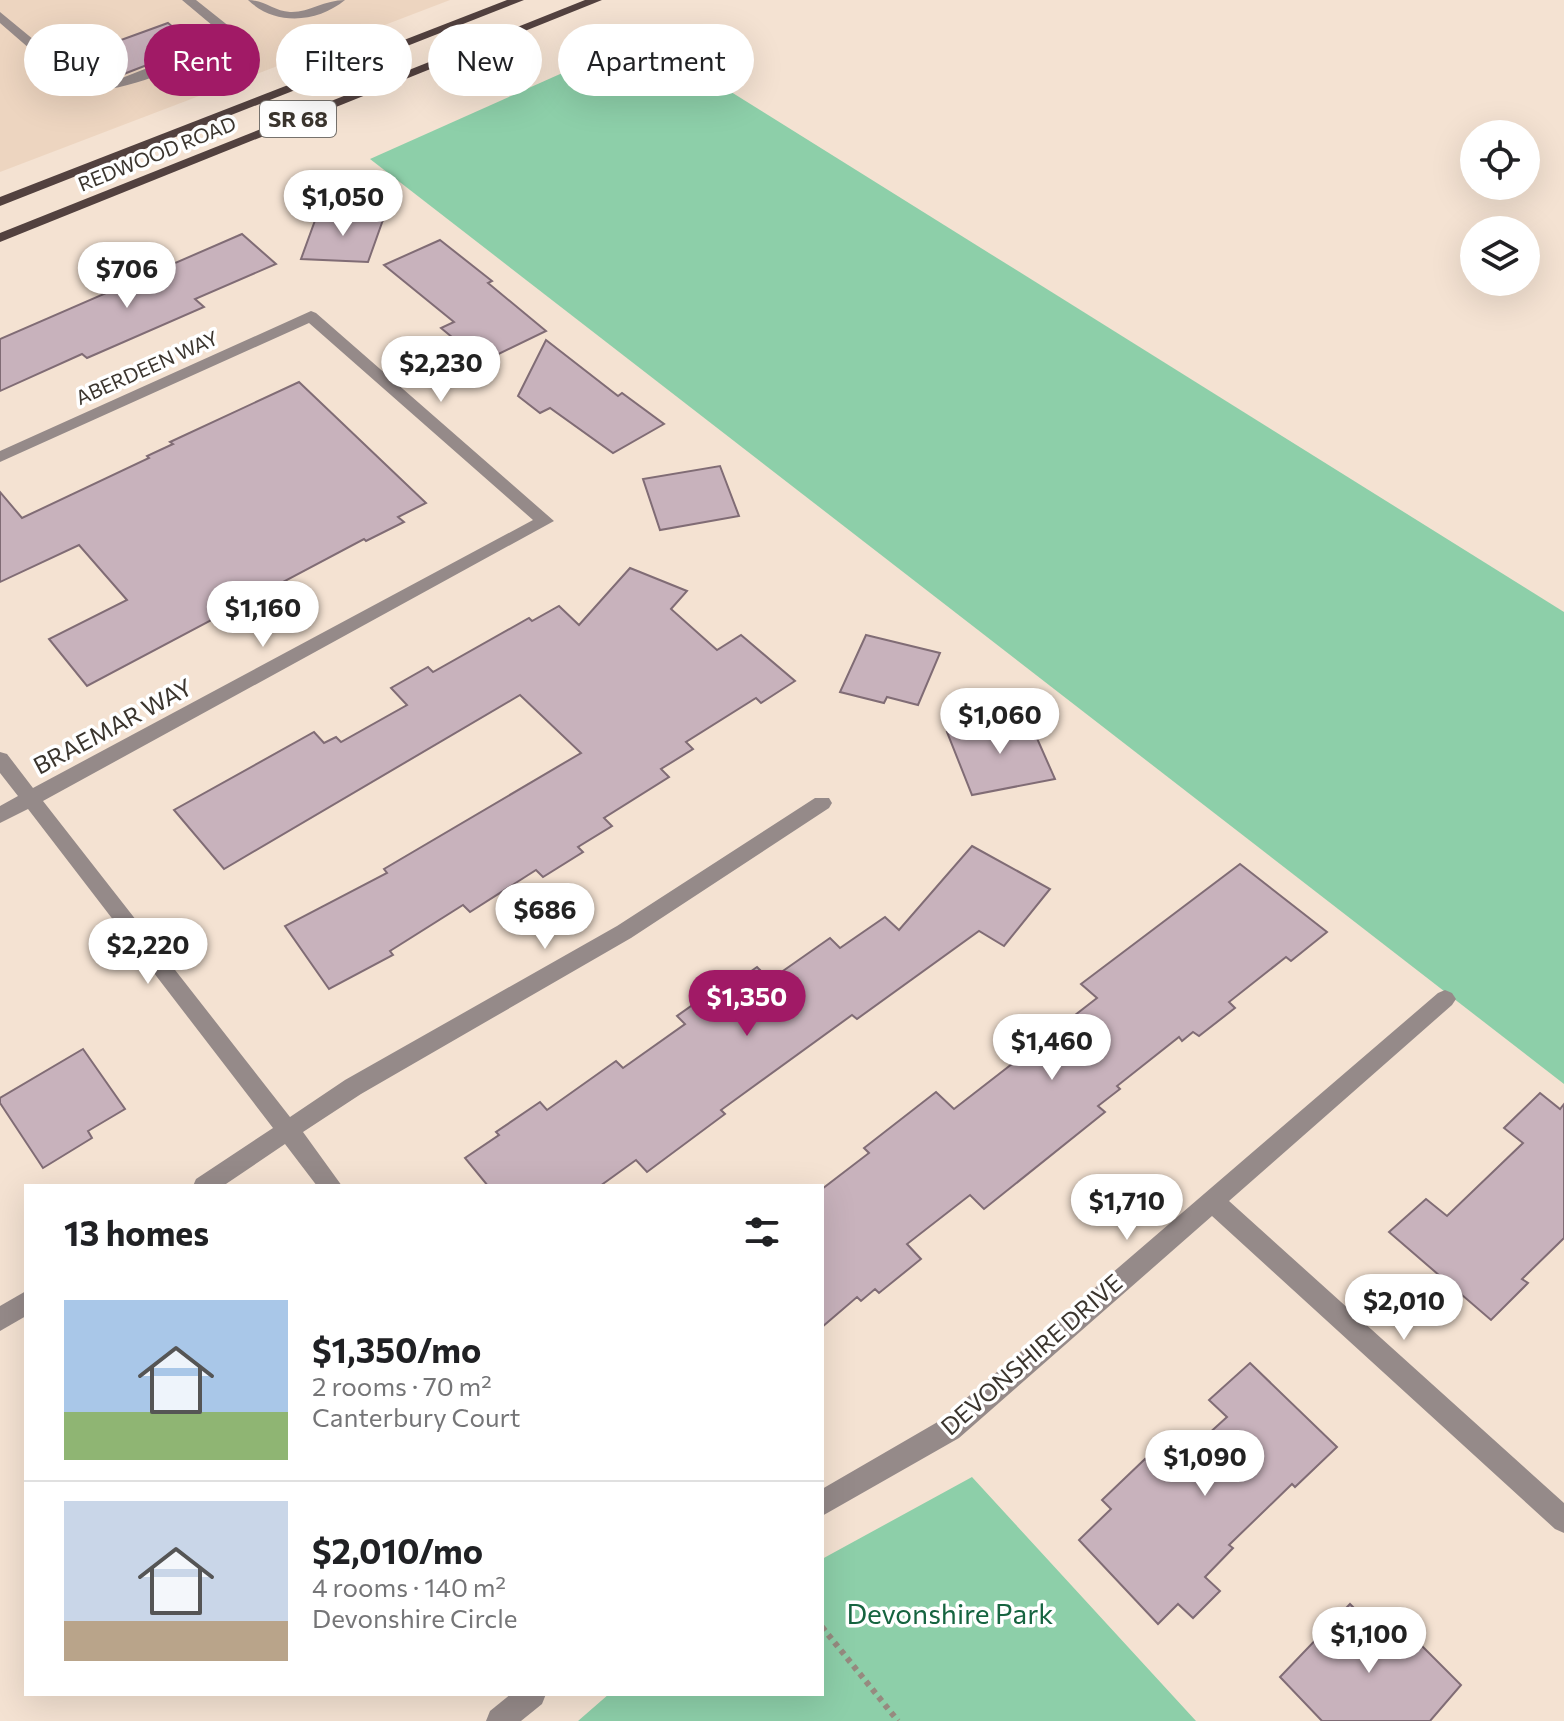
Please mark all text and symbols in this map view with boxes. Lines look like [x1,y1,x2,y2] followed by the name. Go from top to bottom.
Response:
[24,24,128,96] chip: Buy
[144,24,260,96] chip: Rent
[276,24,412,96] chip: Filters
[428,24,542,96] chip: New
[558,24,754,96] chip: Apartment
[260,101,336,137] road number: SR 68
[74,110,239,196] street label: REDWOOD ROAD
[1460,120,1540,296] map controls
[1460,120,1540,200] button: locate
[278,170,408,238] pin: $1,050
[302,180,384,211] text: $1,050
[1460,216,1540,296] button: layers
[80,242,174,310] pin: $706
[96,252,158,283] text: $706
[72,325,222,409] street label: ABERDEEN WAY
[376,336,506,404] pin: $2,230
[399,346,483,377] text: $2,230
[198,581,328,649] pin: $1,160
[225,591,301,622] text: $1,160
[28,672,197,780] street label: BRAEMAR WAY
[935,688,1065,756] pin: $1,060
[958,698,1042,729] text: $1,060
[498,883,592,951] pin: $686
[513,893,577,924] text: $686
[83,918,213,986] pin: $2,220
[107,928,189,959] text: $2,220
[682,970,812,1038] pin: $1,350
[707,980,787,1011] text: $1,350
[987,1014,1117,1082] pin: $1,460
[1011,1024,1093,1055] text: $1,460
[1062,1174,1192,1242] pin: $1,710
[1089,1184,1165,1215] text: $1,710
[740,1210,784,1254] icon: filters
[64,1211,209,1253] text: 13 homes
[935,1267,1127,1440] street label: DEVONSHIRE DRIVE
[1339,1274,1469,1342] pin: $2,010
[1363,1284,1445,1315] text: $2,010
[312,1328,481,1370] text: $1,350/mo
[128,1332,224,1428] icon: home
[312,1370,492,1401] text: 2 rooms · 70 m²
[312,1401,521,1432] text: Canterbury Court
[1140,1430,1270,1498] pin: $1,090
[1163,1440,1247,1471] text: $1,090
[312,1529,483,1571] text: $2,010/mo
[128,1533,224,1629] icon: home
[312,1571,506,1602] text: 4 rooms · 140 m²
[846,1596,1054,1630] park label: Devonshire Park
[312,1602,518,1633] text: Devonshire Circle
[1304,1607,1434,1675] pin: $1,100
[1330,1617,1408,1648] text: $1,100

